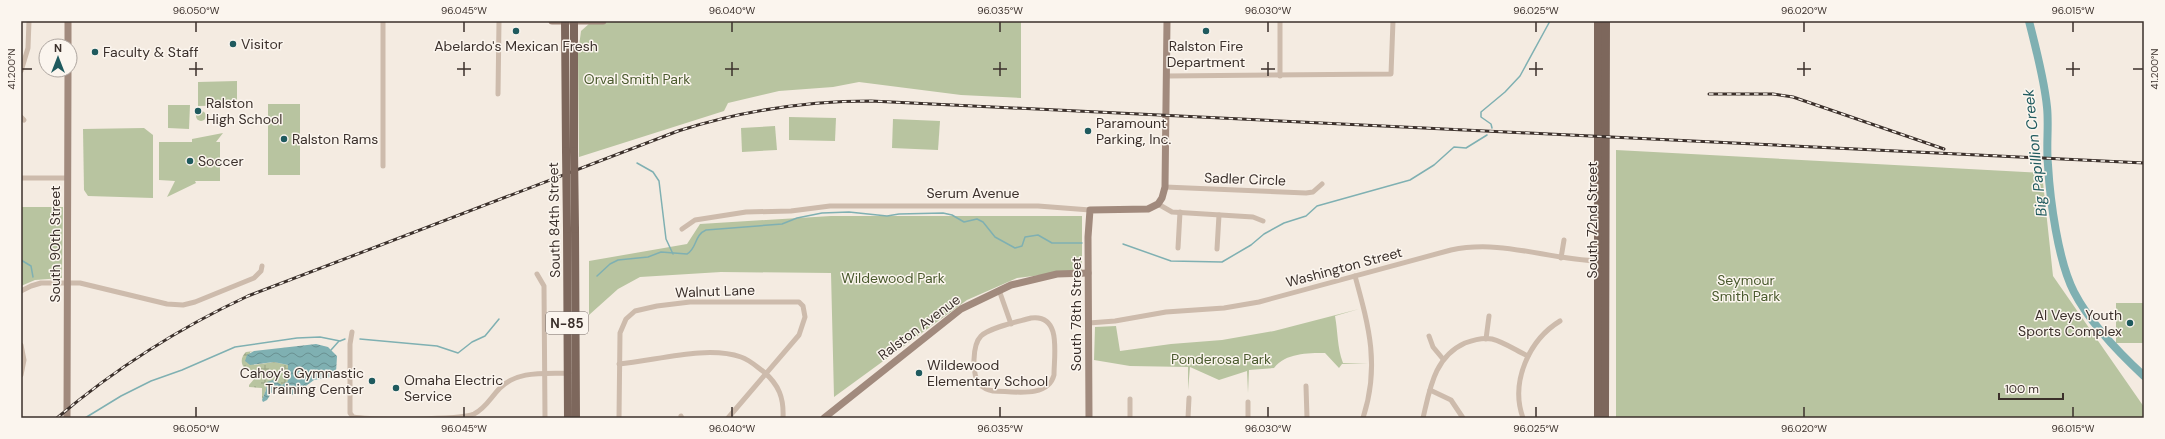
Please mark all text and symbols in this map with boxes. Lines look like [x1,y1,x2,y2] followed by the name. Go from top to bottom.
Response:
[173,4,220,17] text: 96.050°W
[441,4,487,17] text: 96.045°W
[709,4,756,17] text: 96.040°W
[977,4,1023,17] text: 96.035°W
[1245,4,1292,17] text: 96.030°W
[1513,4,1559,17] text: 96.025°W
[1781,4,1827,17] text: 96.020°W
[2052,4,2095,17] text: 96.015°W
[511,26,521,36] marker: Abelardo's Mexican Fresh
[1201,26,1211,36] marker: Ralston Fire Department
[241,35,283,53] place label: Visitor
[434,37,598,55] place label: Abelardo's Mexican Fresh
[1167,37,1245,71] place label: Ralston Fire Department
[38,38,78,78] north arrow
[228,39,238,49] marker: Visitor
[54,41,62,55] text: N
[103,43,199,61] place label: Faculty & Staff
[90,47,100,57] marker: Faculty & Staff
[5,48,18,89] text: 41.200°N
[2148,48,2161,89] text: 41.200°N
[584,70,690,88] park label: Orval Smith Park
[2018,88,2052,218] water label: Big Papillion Creek
[206,94,282,128] place label: Ralston High School
[193,106,203,116] marker: Ralston High School
[1096,114,1171,148] place label: Paramount Parking, Inc.
[1083,126,1093,136] marker: Paramount Parking, Inc.
[292,130,378,148] place label: Ralston Rams
[279,134,289,144] marker: Ralston Rams
[198,152,244,170] place label: Soccer
[185,156,195,166] marker: Soccer
[1583,161,1601,279] street label: South 72nd Street
[544,162,564,278] street label: South 84th Street
[1204,169,1286,189] street label: Sadler Circle
[926,184,1020,202] street label: Serum Avenue
[46,185,64,303] street label: South 90th Street
[1284,243,1404,291] street label: Washington Street
[1067,257,1085,371] street label: South 78th Street
[841,269,945,287] park label: Wildewood Park
[1712,271,1780,305] park label: Seymour Smith Park
[675,281,755,301] street label: Walnut Lane
[874,290,964,364] street label: Ralston Avenue
[2018,306,2122,340] place label: Al Veys Youth Sports Complex
[546,312,588,334] road number: N-85
[2125,318,2135,328] marker: Al Veys Youth Sports Complex
[1171,350,1271,368] park label: Ponderosa Park
[927,356,1048,390] place label: Wildewood Elementary School
[240,364,364,398] place label: Cahoy's Gymnastic Training Center
[914,368,924,378] marker: Wildewood Elementary School
[404,371,503,405] place label: Omaha Electric Service
[1999,375,2063,401] scale bar
[367,376,377,386] marker: Cahoy's Gymnastic Training Center
[2005,381,2039,397] text: 100 m
[391,383,401,393] marker: Omaha Electric Service
[173,422,220,435] text: 96.050°W
[441,422,487,435] text: 96.045°W
[709,422,756,435] text: 96.040°W
[977,422,1023,435] text: 96.035°W
[1245,422,1292,435] text: 96.030°W
[1513,422,1559,435] text: 96.025°W
[1781,422,1827,435] text: 96.020°W
[2052,422,2095,435] text: 96.015°W

